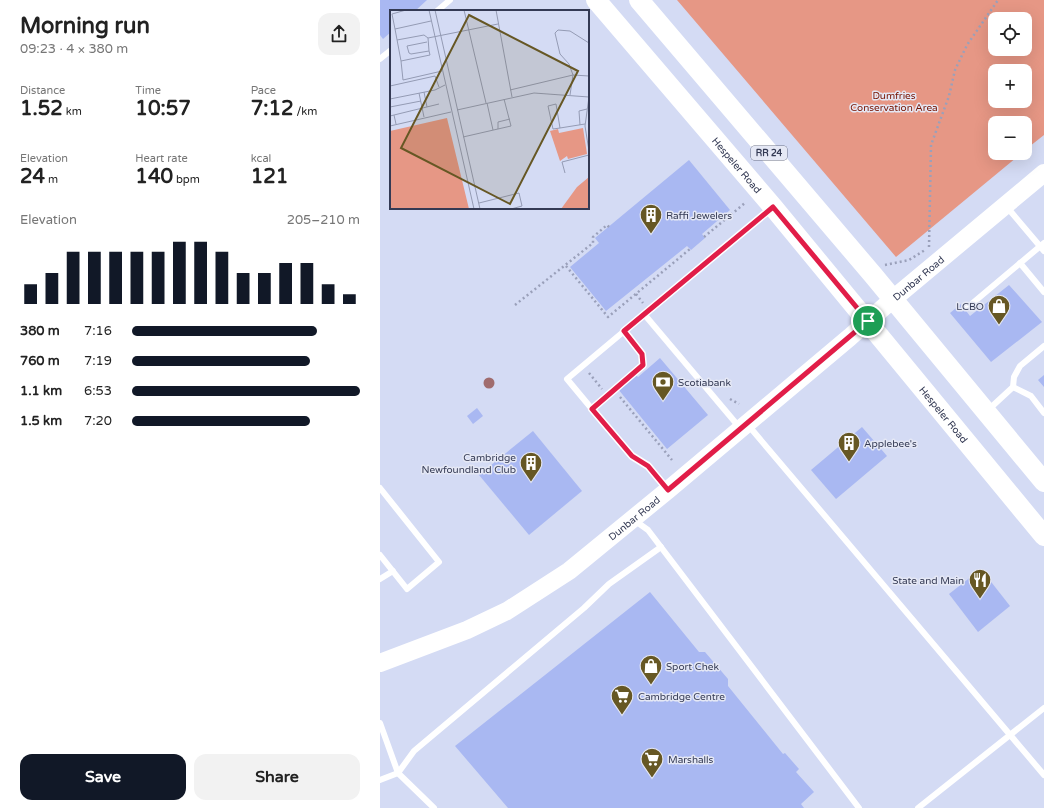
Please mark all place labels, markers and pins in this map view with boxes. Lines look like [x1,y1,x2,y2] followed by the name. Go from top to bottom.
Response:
[638,202,664,235] building icon: Raffi Jewelers
[666,210,732,222] place label: Raffi Jewelers
[986,293,1012,326] shop icon: LCBO
[956,301,984,313] place label: LCBO
[851,304,885,338] pin
[650,369,676,402] bank icon: Scotiabank
[678,377,731,389] place label: Scotiabank
[836,430,862,463] building icon: Applebee's
[864,438,917,450] place label: Applebee's
[518,450,544,483] building icon: Cambridge Newfoundland Club
[422,452,516,476] place label: Cambridge Newfoundland Club
[967,567,993,600] restaurant icon: State and Main
[892,575,964,587] place label: State and Main
[638,653,664,686] shop icon: Sport Chek
[666,661,719,673] place label: Sport Chek
[609,683,635,716] supermarket icon: Cambridge Centre
[638,691,725,703] place label: Cambridge Centre
[639,746,665,779] supermarket icon: Marshalls
[668,754,714,766] place label: Marshalls

